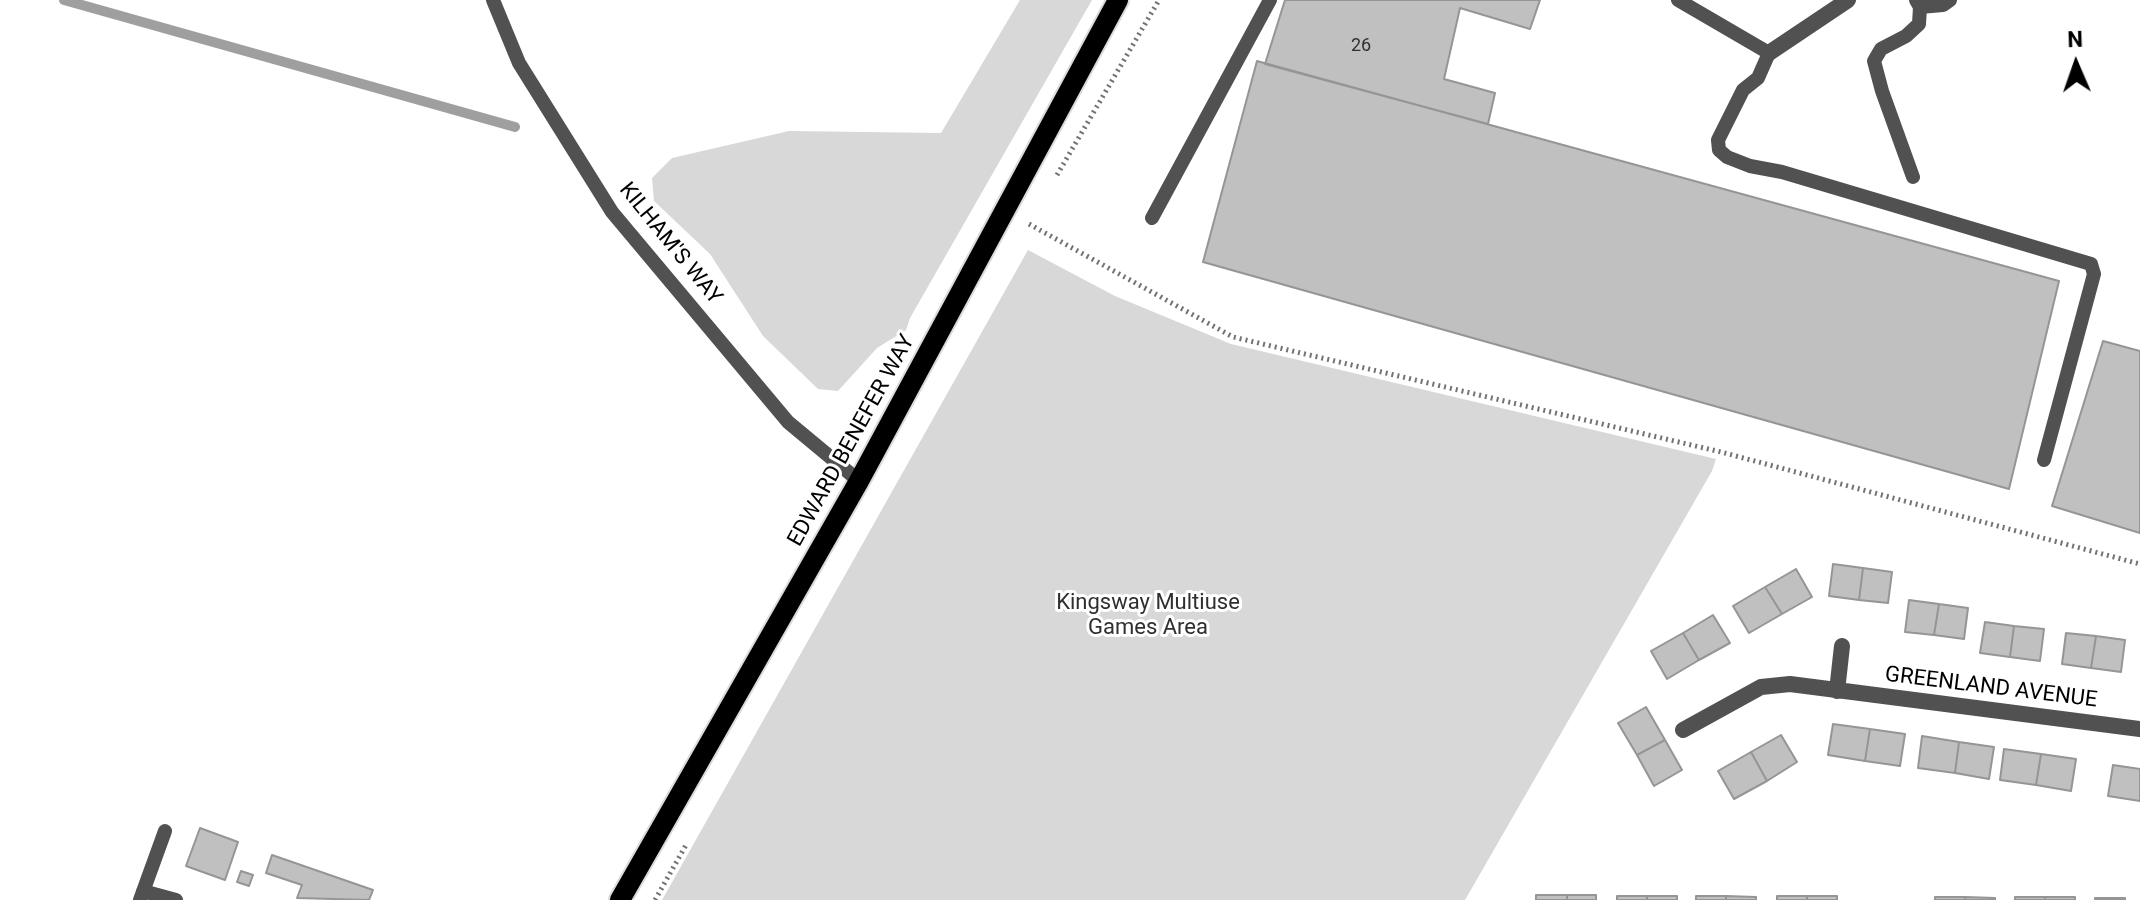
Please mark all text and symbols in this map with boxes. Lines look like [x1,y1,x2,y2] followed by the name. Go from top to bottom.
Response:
[2036,24,2116,104] north arrow
[2067,27,2083,52] text: N
[1351,35,1371,57] house number: 26
[613,178,727,310] street label: KILHAM'S WAY
[783,331,921,551] street label: EDWARD BENEFER WAY
[1056,590,1240,642] park label: Kingsway Multiuse Games Area
[1883,662,2099,714] street label: GREENLAND AVENUE

